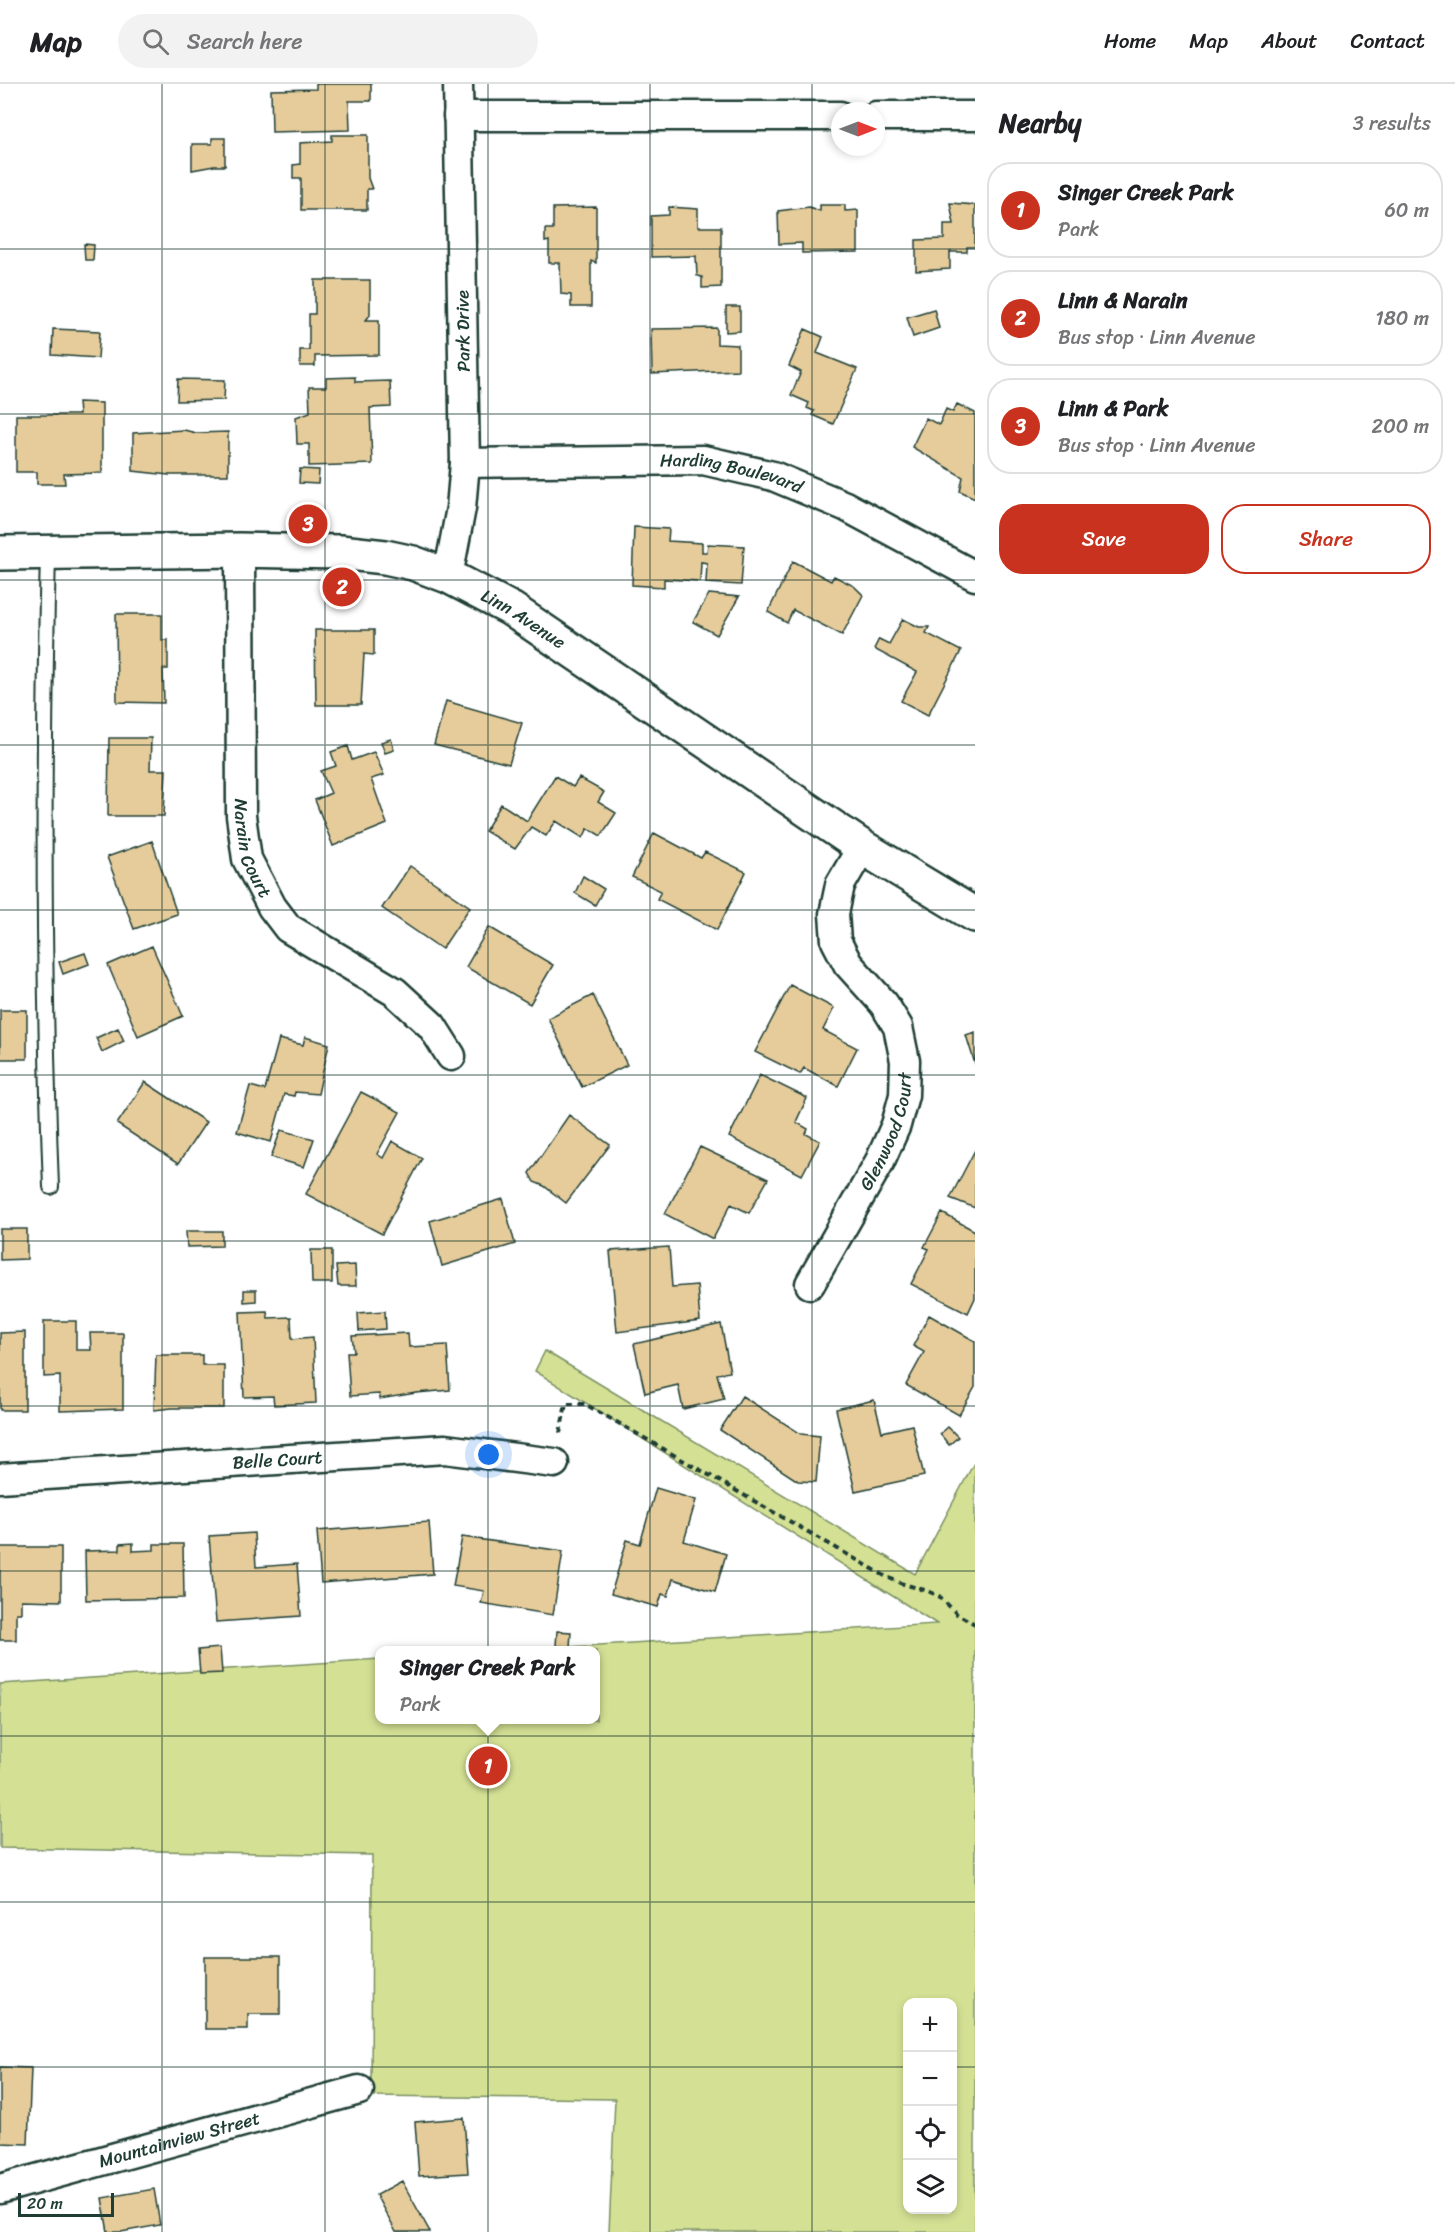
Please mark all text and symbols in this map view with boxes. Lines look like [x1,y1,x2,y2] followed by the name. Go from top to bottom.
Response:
[118,14,538,68] search box
[30,17,82,66] text: Map
[187,22,303,61] text: Search here
[1104,22,1156,60] text: Home
[1189,22,1228,60] text: Map
[1261,22,1318,60] text: About
[1351,22,1425,60] text: Contact
[139,25,172,58] icon: search
[999,100,1081,146] text: Nearby
[831,102,885,156] north arrow
[1353,106,1431,141] text: 3 results
[1058,173,1234,212] text: Singer Creek Park
[1016,193,1025,228] text: 1
[1384,193,1429,228] text: 60 m
[1058,212,1099,247] text: Park
[1058,281,1188,320] text: Linn & Narain
[446,290,480,372] street label: Park Drive
[1015,301,1026,336] text: 2
[1375,301,1429,336] text: 180 m
[1058,320,1255,355] text: Bus stop · Linn Avenue
[1058,389,1168,428] text: Linn & Park
[1015,409,1026,444] text: 3
[1372,409,1429,444] text: 200 m
[1058,428,1255,463] text: Bus stop · Linn Avenue
[660,444,809,503] street label: Harding Boulevard
[288,502,328,546] pin: 3
[999,504,1209,574] button: Save
[1221,504,1431,574] button: Share
[322,564,362,610] pin: 2
[475,580,572,658] street label: Linn Avenue
[225,799,281,904] street label: Narain Court
[850,1071,921,1197] street label: Glenwood Court
[474,1440,503,1469] your location
[231,1441,323,1479] street label: Belle Court
[375,1646,600,1724] popup
[400,1648,575,1687] text: Singer Creek Park
[400,1687,441,1722] text: Park
[468,1744,508,1788] pin: 1
[903,1998,957,2214] map controls
[903,1998,957,2052] button: +
[903,2052,957,2106] button: −
[95,2102,264,2177] street label: Mountainview Street
[903,2106,957,2160] button: locate
[903,2160,957,2214] button: layers
[27,2189,63,2218] text: 20 m
[18,2190,114,2218] scale bar

